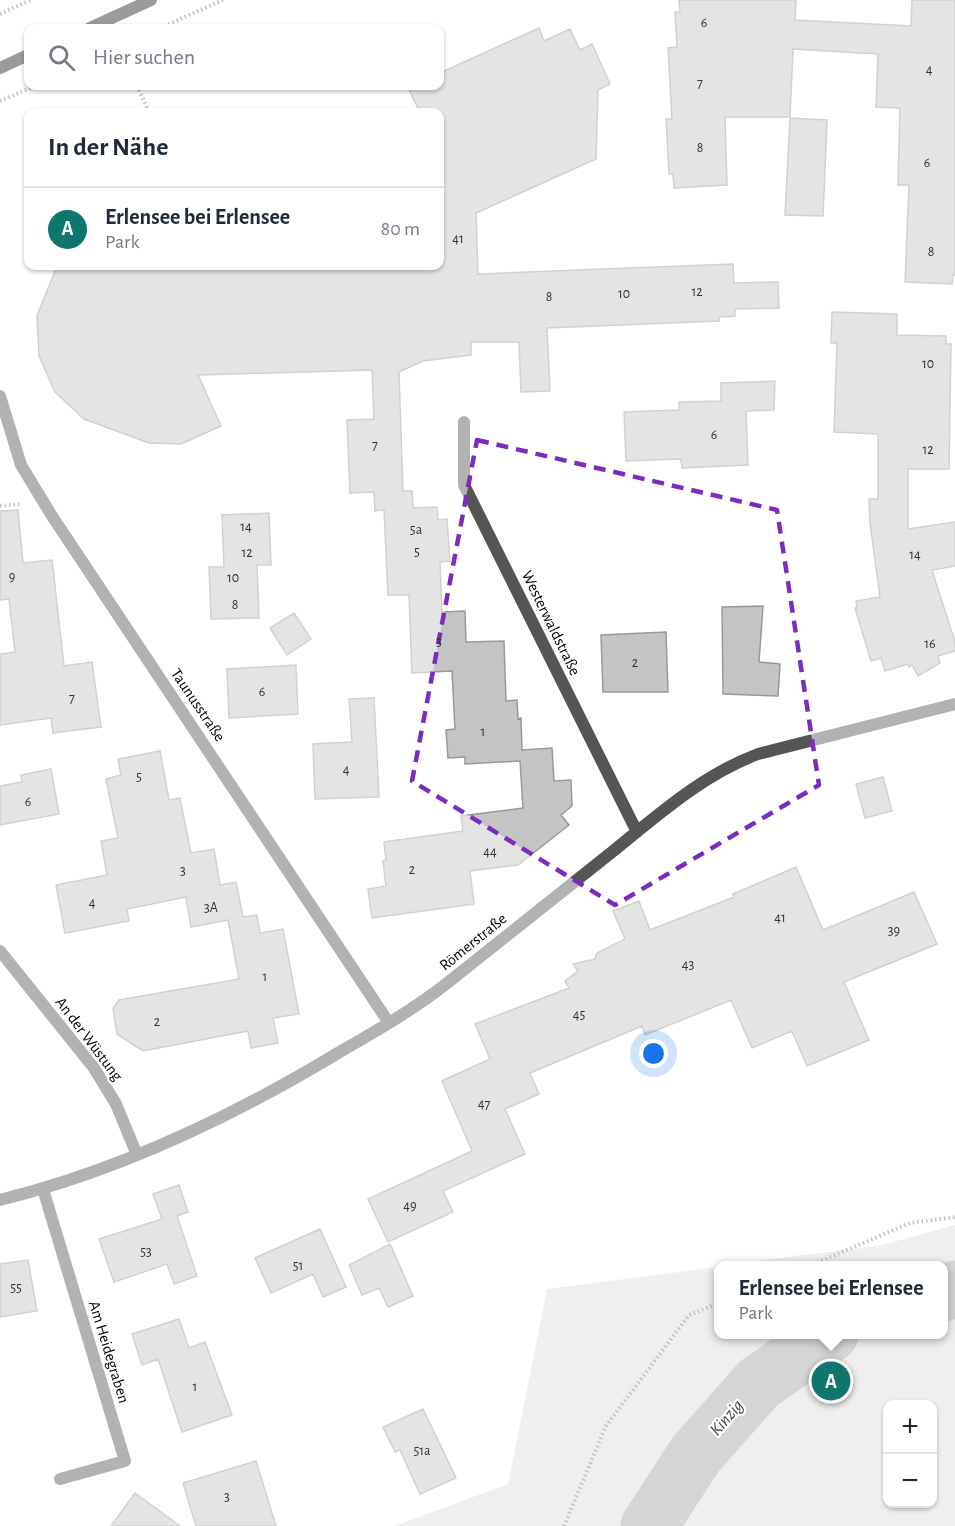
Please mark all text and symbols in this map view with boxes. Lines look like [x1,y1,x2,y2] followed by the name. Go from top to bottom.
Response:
[701,16,707,30] house number: 6
[24,24,444,90] search box
[45,41,78,74] icon: search
[93,46,195,68] text: Hier suchen
[926,63,933,77] house number: 4
[697,76,703,90] house number: 7
[48,134,168,160] text: In der Nähe
[697,141,703,155] house number: 8
[924,156,930,170] house number: 6
[105,206,290,228] text: Erlensee bei Erlensee
[62,219,74,239] text: A
[381,219,420,239] text: 80 m
[105,232,140,252] text: Park
[452,232,464,246] house number: 41
[928,245,934,259] house number: 8
[691,285,703,299] house number: 12
[618,287,630,301] house number: 10
[546,290,552,304] house number: 8
[922,357,934,371] house number: 10
[711,428,717,442] house number: 6
[372,438,378,452] house number: 7
[922,443,934,457] house number: 12
[240,520,252,534] house number: 14
[410,523,423,537] house number: 5a
[414,545,420,559] house number: 5
[241,546,253,560] house number: 12
[909,548,921,562] house number: 14
[519,568,583,678] street label: Westerwaldstraße
[9,570,15,584] house number: 9
[227,571,239,585] house number: 10
[232,598,238,612] house number: 8
[436,635,442,649] house number: 3
[924,637,936,651] house number: 16
[632,656,638,670] house number: 2
[168,666,228,744] street label: Taunusstraße
[259,685,265,699] house number: 6
[69,691,75,705] house number: 7
[481,725,485,739] house number: 1
[343,763,350,777] house number: 4
[136,770,142,784] house number: 5
[25,795,31,809] house number: 6
[483,845,497,859] house number: 44
[409,863,415,877] house number: 2
[180,864,186,878] house number: 3
[89,896,96,910] house number: 4
[204,901,218,915] house number: 3A
[436,910,510,974] street label: Römerstraße
[774,911,786,925] house number: 41
[888,924,900,938] house number: 39
[682,958,694,972] house number: 43
[263,970,267,984] house number: 1
[52,994,126,1084] street label: An der Wüstung
[573,1008,585,1022] house number: 45
[154,1015,160,1029] house number: 2
[639,1039,668,1068] your location
[478,1097,490,1111] house number: 47
[403,1199,417,1213] house number: 49
[140,1245,152,1259] house number: 53
[293,1259,303,1273] house number: 51
[714,1261,948,1339] popup
[738,1277,924,1299] text: Erlensee bei Erlensee
[10,1281,22,1295] house number: 55
[86,1299,132,1405] street label: Am Heidegraben
[738,1303,773,1323] text: Park
[812,1358,850,1404] pin: A
[193,1380,197,1394] house number: 1
[707,1397,747,1439] water label: Kinzig
[883,1400,937,1508] map controls
[883,1400,937,1454] button: +
[413,1444,431,1458] house number: 51a
[883,1454,937,1508] button: −
[224,1490,230,1504] house number: 3

